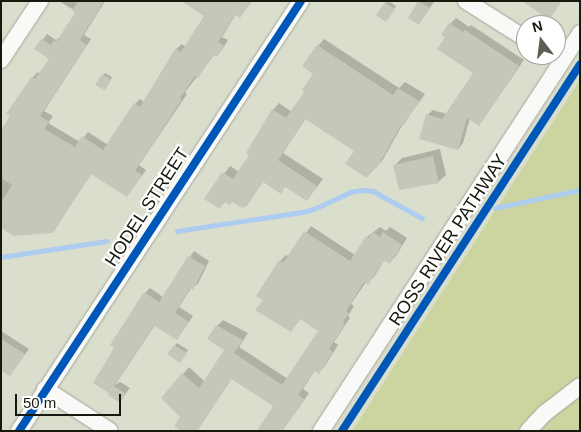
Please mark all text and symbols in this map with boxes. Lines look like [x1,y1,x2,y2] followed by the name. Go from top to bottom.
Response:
[516,15,566,65] north arrow
[530,17,544,36] text: N
[100,143,194,271] street label: HODEL STREET
[384,150,512,330] street label: ROSS RIVER PATHWAY
[18,384,124,416] scale bar
[23,394,56,411] text: 50 m

